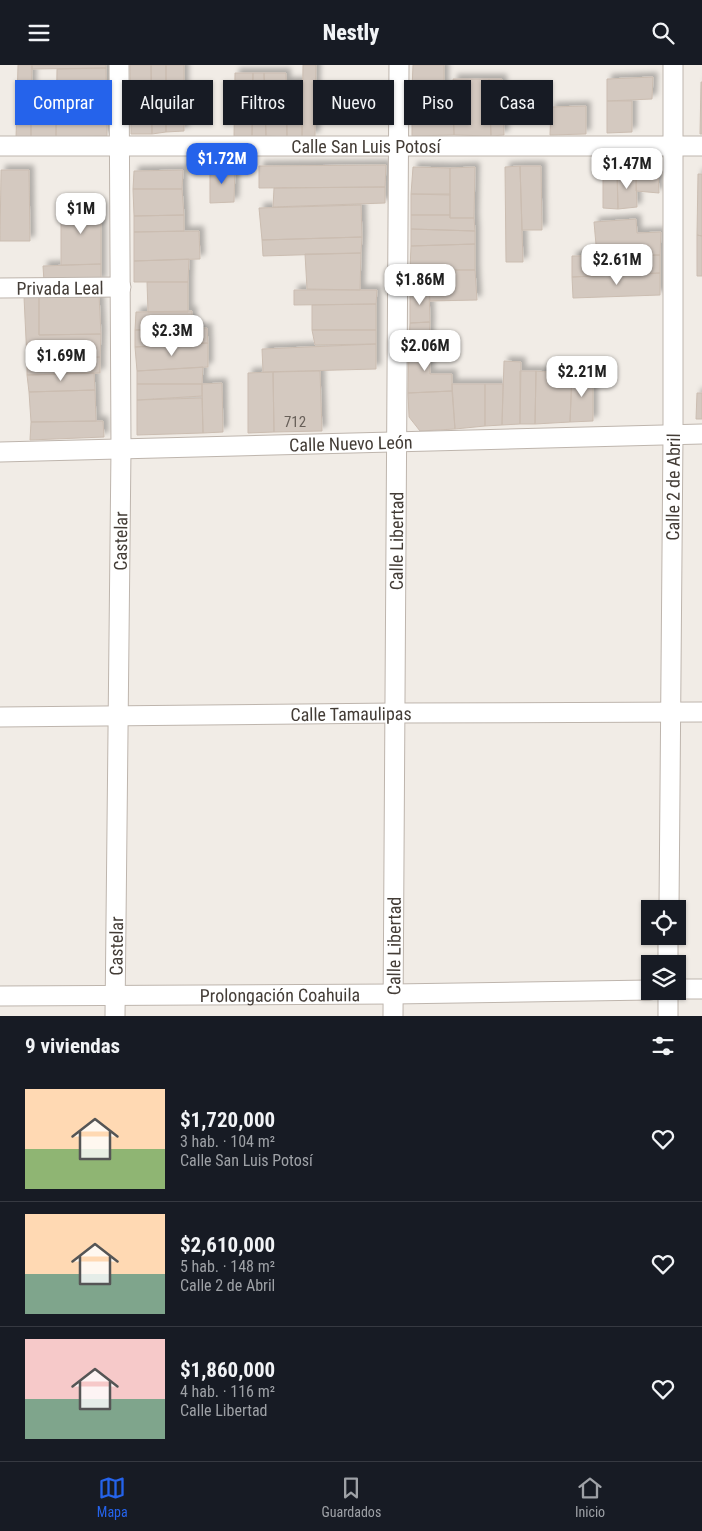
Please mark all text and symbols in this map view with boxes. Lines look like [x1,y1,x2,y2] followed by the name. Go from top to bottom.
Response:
[25,19,53,47] icon: menu
[649,19,677,47] icon: search
[323,20,379,45] text: Nestly
[15,80,112,125] chip: Comprar
[122,80,213,125] chip: Alquilar
[223,80,303,125] chip: Filtros
[313,80,394,125] chip: Nuevo
[404,80,471,125] chip: Piso
[481,80,553,125] chip: Casa
[291,136,442,157] street label: Calle San Luis Potosí
[181,143,263,185] pin: $1.72M
[586,147,668,190] pin: $1.47M
[197,149,247,168] text: $1.72M
[602,154,652,173] text: $1.47M
[57,193,105,235] pin: $1M
[67,199,95,218] text: $1M
[576,243,658,286] pin: $2.61M
[592,250,642,269] text: $2.61M
[379,263,461,306] pin: $1.86M
[395,270,445,289] text: $1.86M
[16,277,104,298] street label: Privada Leal
[137,315,207,357] pin: $2.3M
[151,321,193,340] text: $2.3M
[384,329,466,372] pin: $2.06M
[400,336,450,355] text: $2.06M
[20,339,102,382] pin: $1.69M
[36,346,86,365] text: $1.69M
[541,355,623,398] pin: $2.21M
[557,362,607,381] text: $2.21M
[284,413,306,431] house number: 712
[289,431,413,455] street label: Calle Nuevo León
[662,433,684,541] street label: Calle 2 de Abril
[385,492,407,590] street label: Calle Libertad
[109,511,131,571] street label: Castelar
[290,702,412,725] street label: Calle Tamaulipas
[383,897,404,995] street label: Calle Libertad
[641,900,686,1000] map controls
[641,900,686,945] button: locate
[105,916,127,976] street label: Castelar
[641,955,686,1000] button: layers
[200,984,360,1005] street label: Prolongación Coahuila
[649,1032,677,1060] icon: filters
[25,1034,120,1058] text: 9 viviendas
[180,1108,275,1132] text: $1,720,000
[65,1109,125,1169] icon: home
[649,1125,677,1153] icon: heart
[180,1132,275,1151] text: 3 hab. · 104 m²
[180,1151,313,1170] text: Calle San Luis Potosí
[180,1233,275,1257] text: $2,610,000
[65,1234,125,1294] icon: home
[649,1250,677,1278] icon: heart
[180,1257,275,1276] text: 5 hab. · 148 m²
[180,1276,275,1295] text: Calle 2 de Abril
[180,1358,275,1382] text: $1,860,000
[65,1359,125,1419] icon: home
[649,1375,677,1403] icon: heart
[180,1382,275,1401] text: 4 hab. · 116 m²
[180,1401,268,1420] text: Calle Libertad
[97,1474,128,1520] tab: Mapa
[321,1474,381,1520] tab: Guardados
[575,1474,605,1520] tab: Inicio

